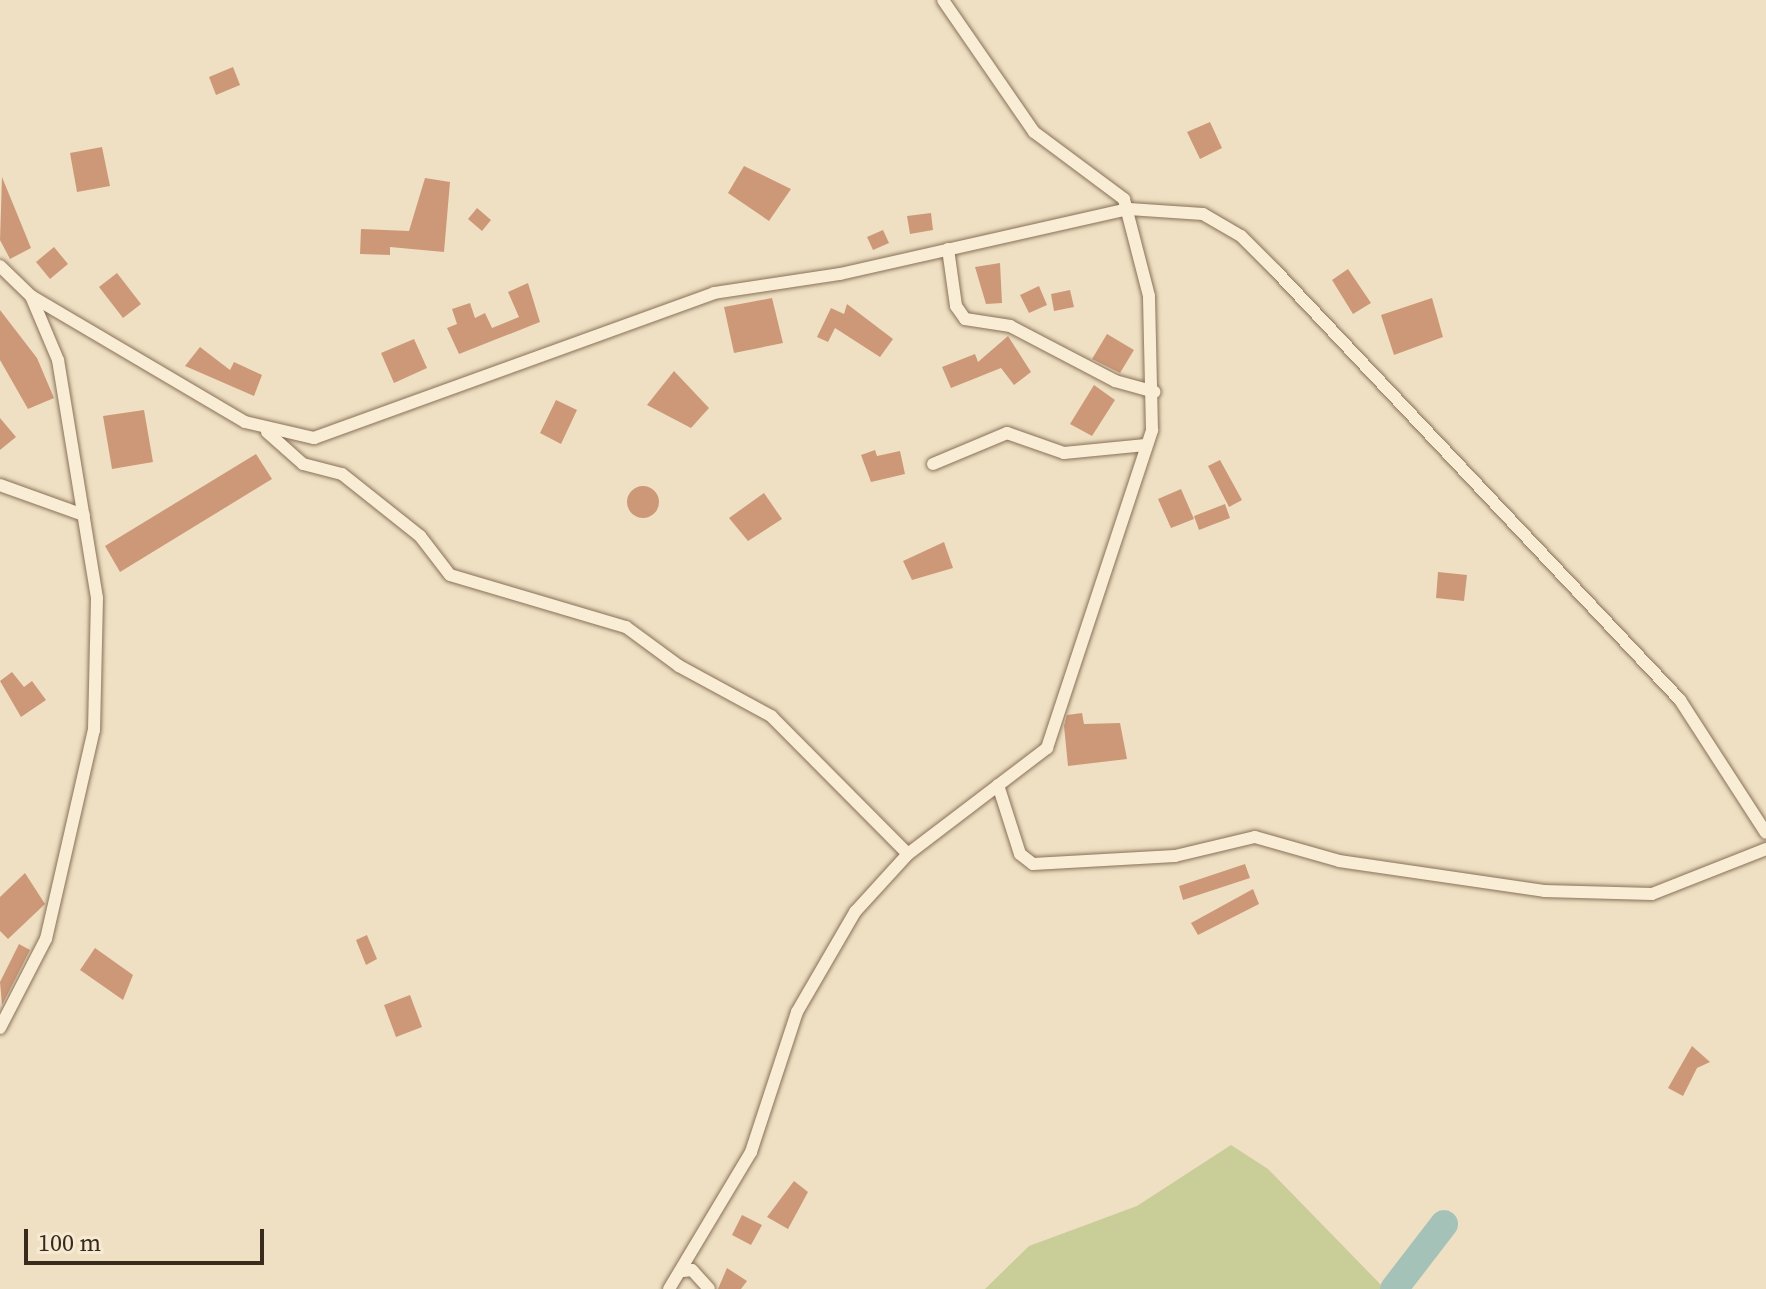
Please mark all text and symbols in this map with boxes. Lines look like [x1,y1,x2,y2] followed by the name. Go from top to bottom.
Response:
[28,1213,268,1263] scale bar
[38,1226,101,1259] text: 100 m

